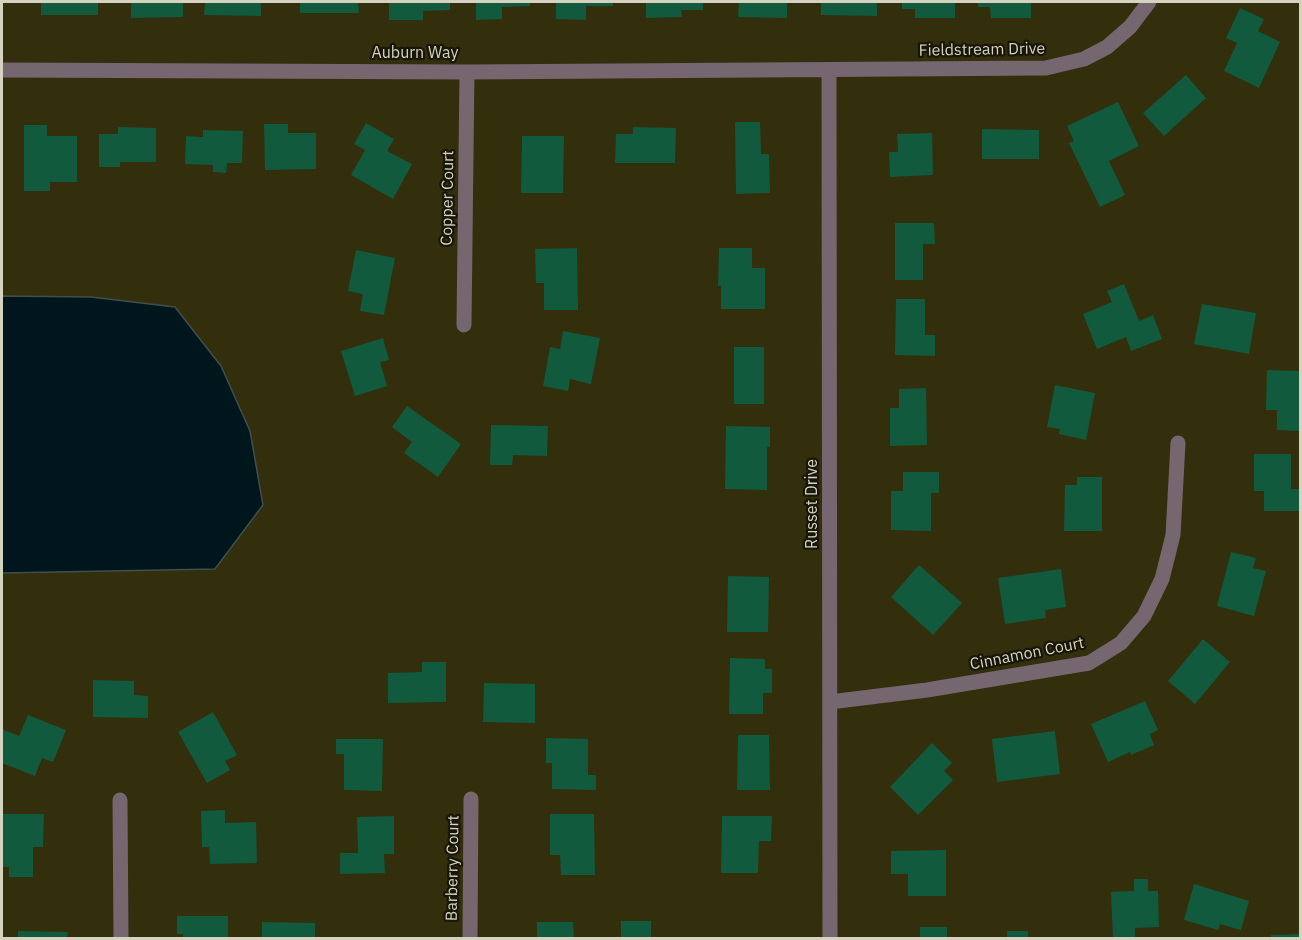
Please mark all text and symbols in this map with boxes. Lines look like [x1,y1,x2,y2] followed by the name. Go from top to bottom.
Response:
[919,39,1045,61] street label: Fieldstream Drive
[372,43,458,63] street label: Auburn Way
[438,150,458,246] street label: Copper Court
[802,459,822,549] street label: Russet Drive
[968,634,1086,674] street label: Cinnamon Court
[442,815,464,921] street label: Barberry Court

